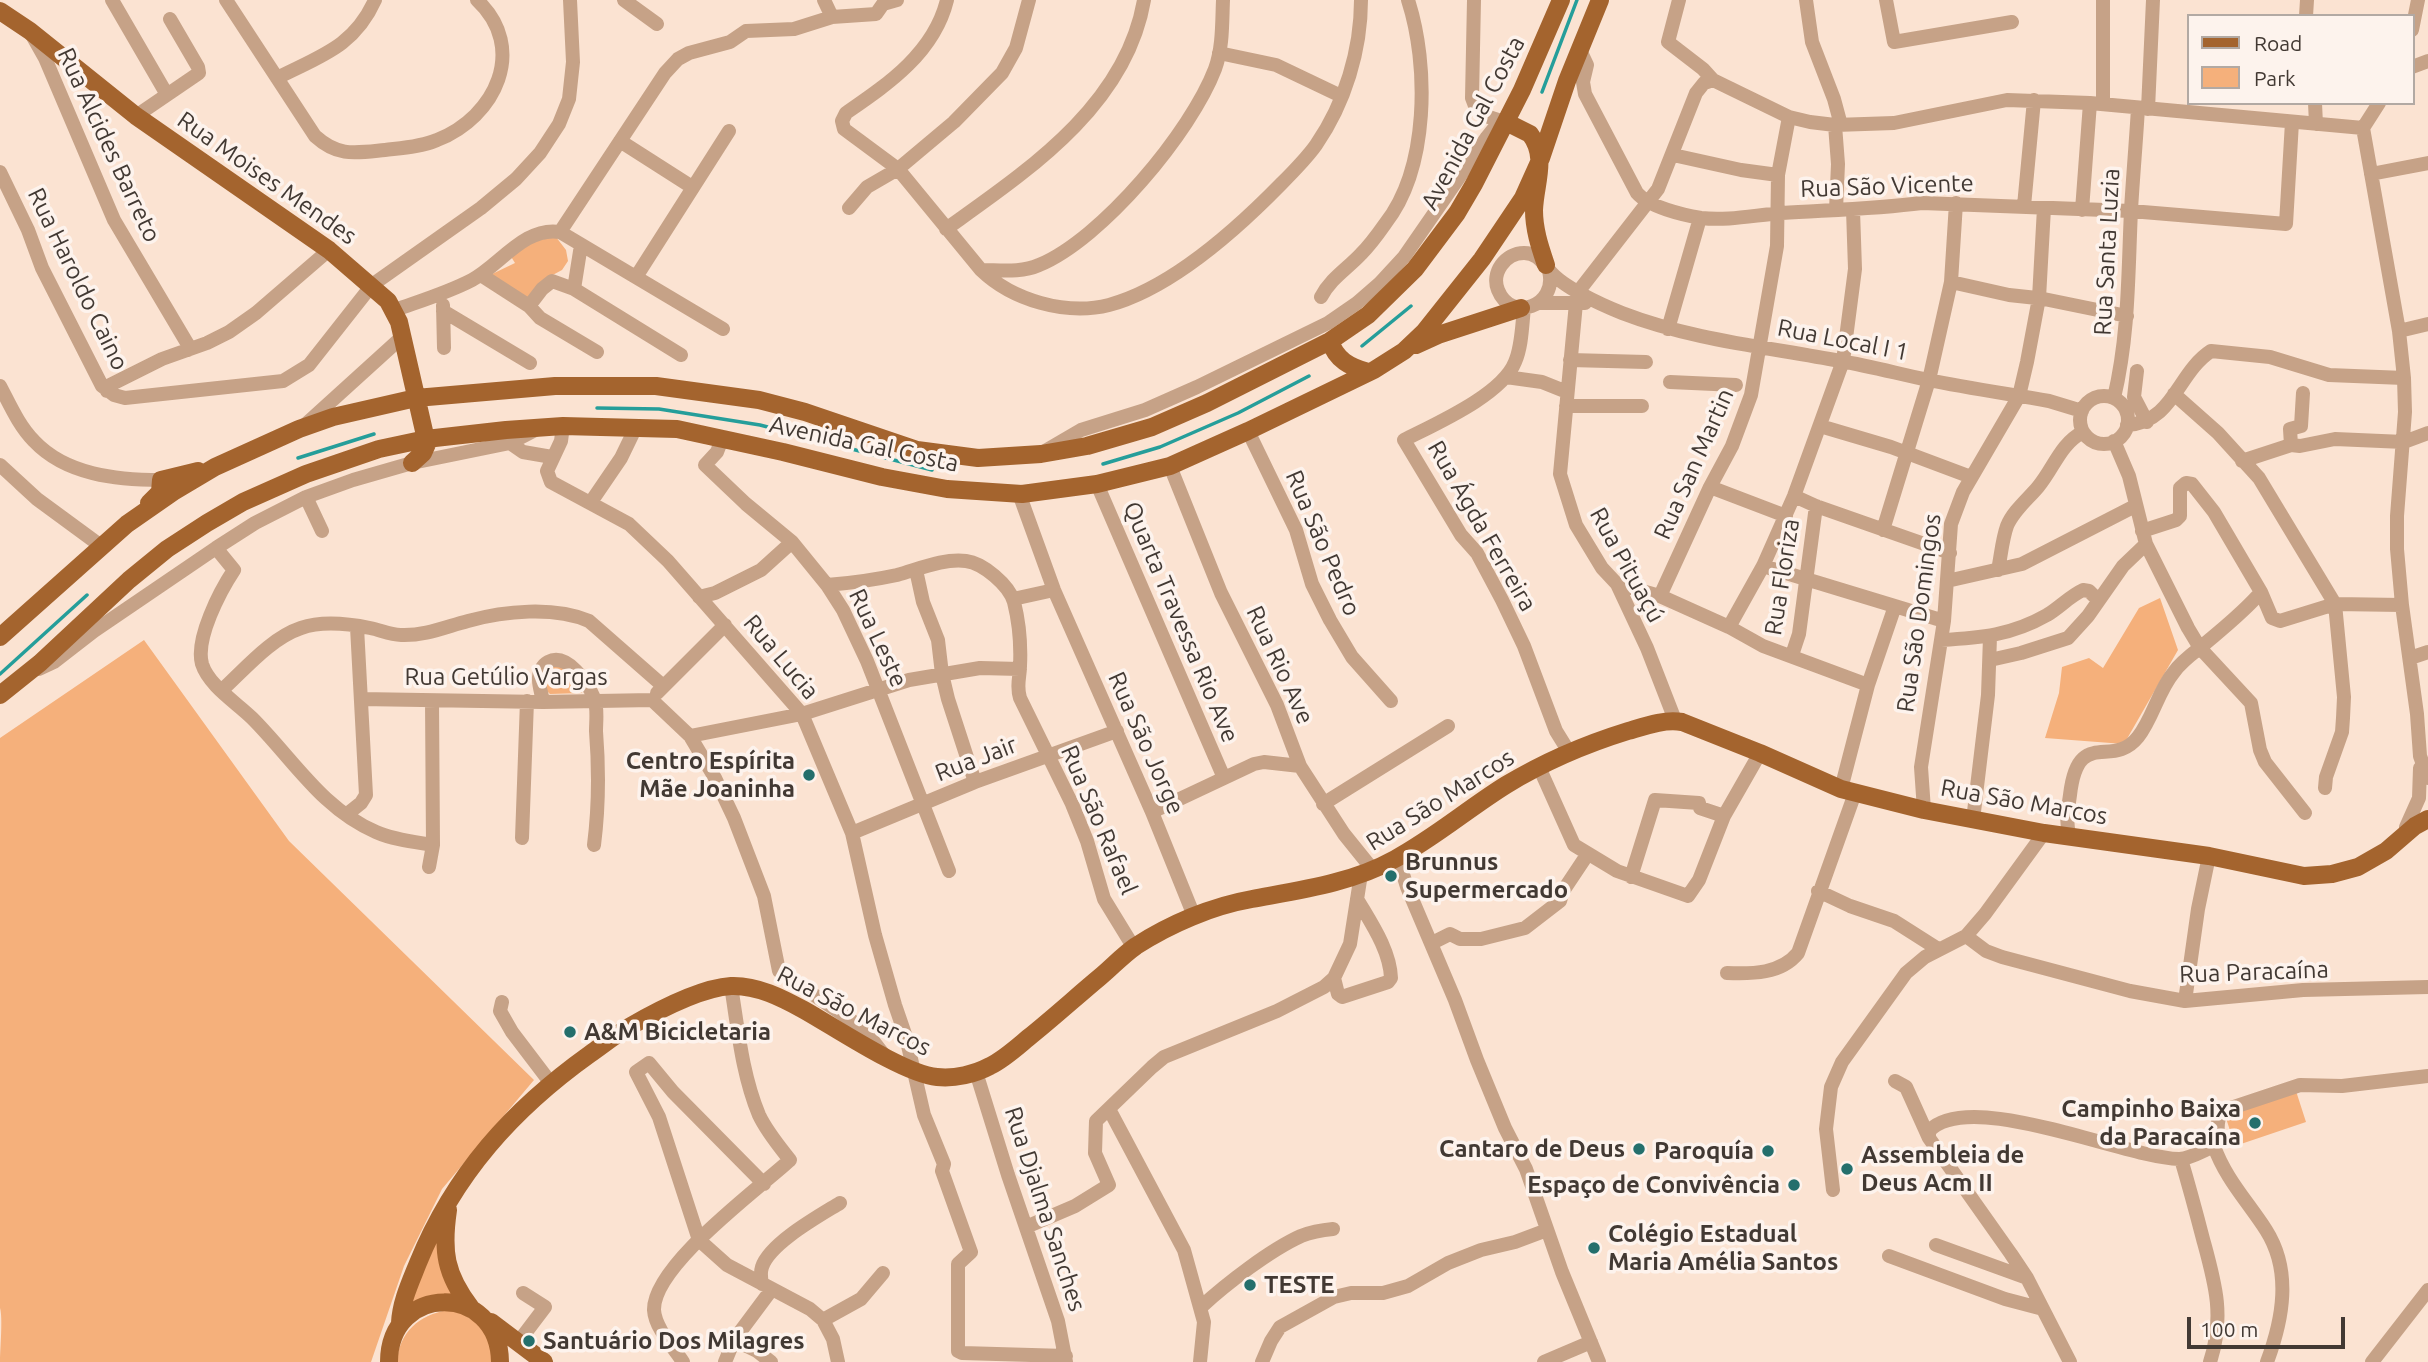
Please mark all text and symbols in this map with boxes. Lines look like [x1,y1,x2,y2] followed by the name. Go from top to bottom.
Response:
[2186,14,2414,105] legend
[1415,31,1531,215] street label: Avenida Gal Costa
[2254,31,2302,55] text: Road
[51,43,167,247] street label: Rua Alcides Barreto
[2254,66,2296,90] text: Park
[172,105,362,251] street label: Rua Moises Mendes
[2088,168,2126,336] street label: Rua Santa Luzia
[1800,169,1974,203] street label: Rua São Vicente
[21,183,135,375] street label: Rua Haroldo Caino
[1775,313,1911,367] street label: Rua Local I 1
[1648,384,1740,544] street label: Rua San Martin
[767,410,961,478] street label: Avenida Gal Costa
[1421,436,1543,616] street label: Rua Ágda Ferreira
[1279,466,1367,620] street label: Rua São Pedro
[1117,497,1245,747] street label: Quarta Travessa Rio Ave
[1584,502,1670,628] street label: Rua Pituaçú
[1891,512,1947,714] street label: Rua São Domingos
[1759,517,1805,637] street label: Rua Floriza
[843,584,913,692] street label: Rua Leste
[1240,601,1320,729] street label: Rua Rio Ave
[737,609,825,705] street label: Rua Lucia
[404,663,608,691] street label: Rua Getúlio Vargas
[1102,667,1190,819] street label: Rua São Jorge
[931,730,1021,788] street label: Rua Jair
[1055,741,1143,899] street label: Rua São Rafael
[1361,743,1519,857] street label: Rua São Marcos
[626,747,795,803] place label: Centro Espírita Mãe Joaninha
[801,767,817,783] marker: Centro Espírita Mãe Joaninha
[1938,773,2110,831] street label: Rua São Marcos
[1405,848,1568,904] place label: Brunnus Supermercado
[1383,868,1399,884] marker: Brunnus Supermercado
[2179,955,2329,989] street label: Rua Paracaína
[772,960,936,1062] street label: Rua São Marcos
[584,1018,771,1046] place label: A&M Bicicletaria
[562,1024,578,1040] marker: A&M Bicicletaria
[2061,1095,2241,1151] place label: Campinho Baixa da Paracaína
[998,1103,1092,1315] street label: Rua Djalma Sanches
[2247,1115,2263,1131] marker: Campinho Baixa da Paracaína
[1439,1135,1625,1163] place label: Cantaro de Deus
[1654,1137,1754,1165] place label: Paroquía
[1631,1141,1647,1157] marker: Cantaro de Deus
[1861,1141,2024,1197] place label: Assembleia de Deus Acm II
[1760,1143,1776,1159] marker: Paroquía
[1839,1161,1855,1177] marker: Assembleia de Deus Acm II
[1527,1171,1780,1199] place label: Espaço de Convivência
[1786,1177,1802,1193] marker: Espaço de Convivência
[1608,1220,1838,1276] place label: Colégio Estadual Maria Amélia Santos
[1586,1240,1602,1256] marker: Colégio Estadual Maria Amélia Santos
[1264,1271,1335,1299] place label: TESTE
[1242,1277,1258,1293] marker: TESTE
[2190,1302,2348,1346] scale bar
[2200,1317,2258,1341] text: 100 m
[543,1327,805,1355] place label: Santuário Dos Milagres
[521,1333,537,1349] marker: Santuário Dos Milagres

